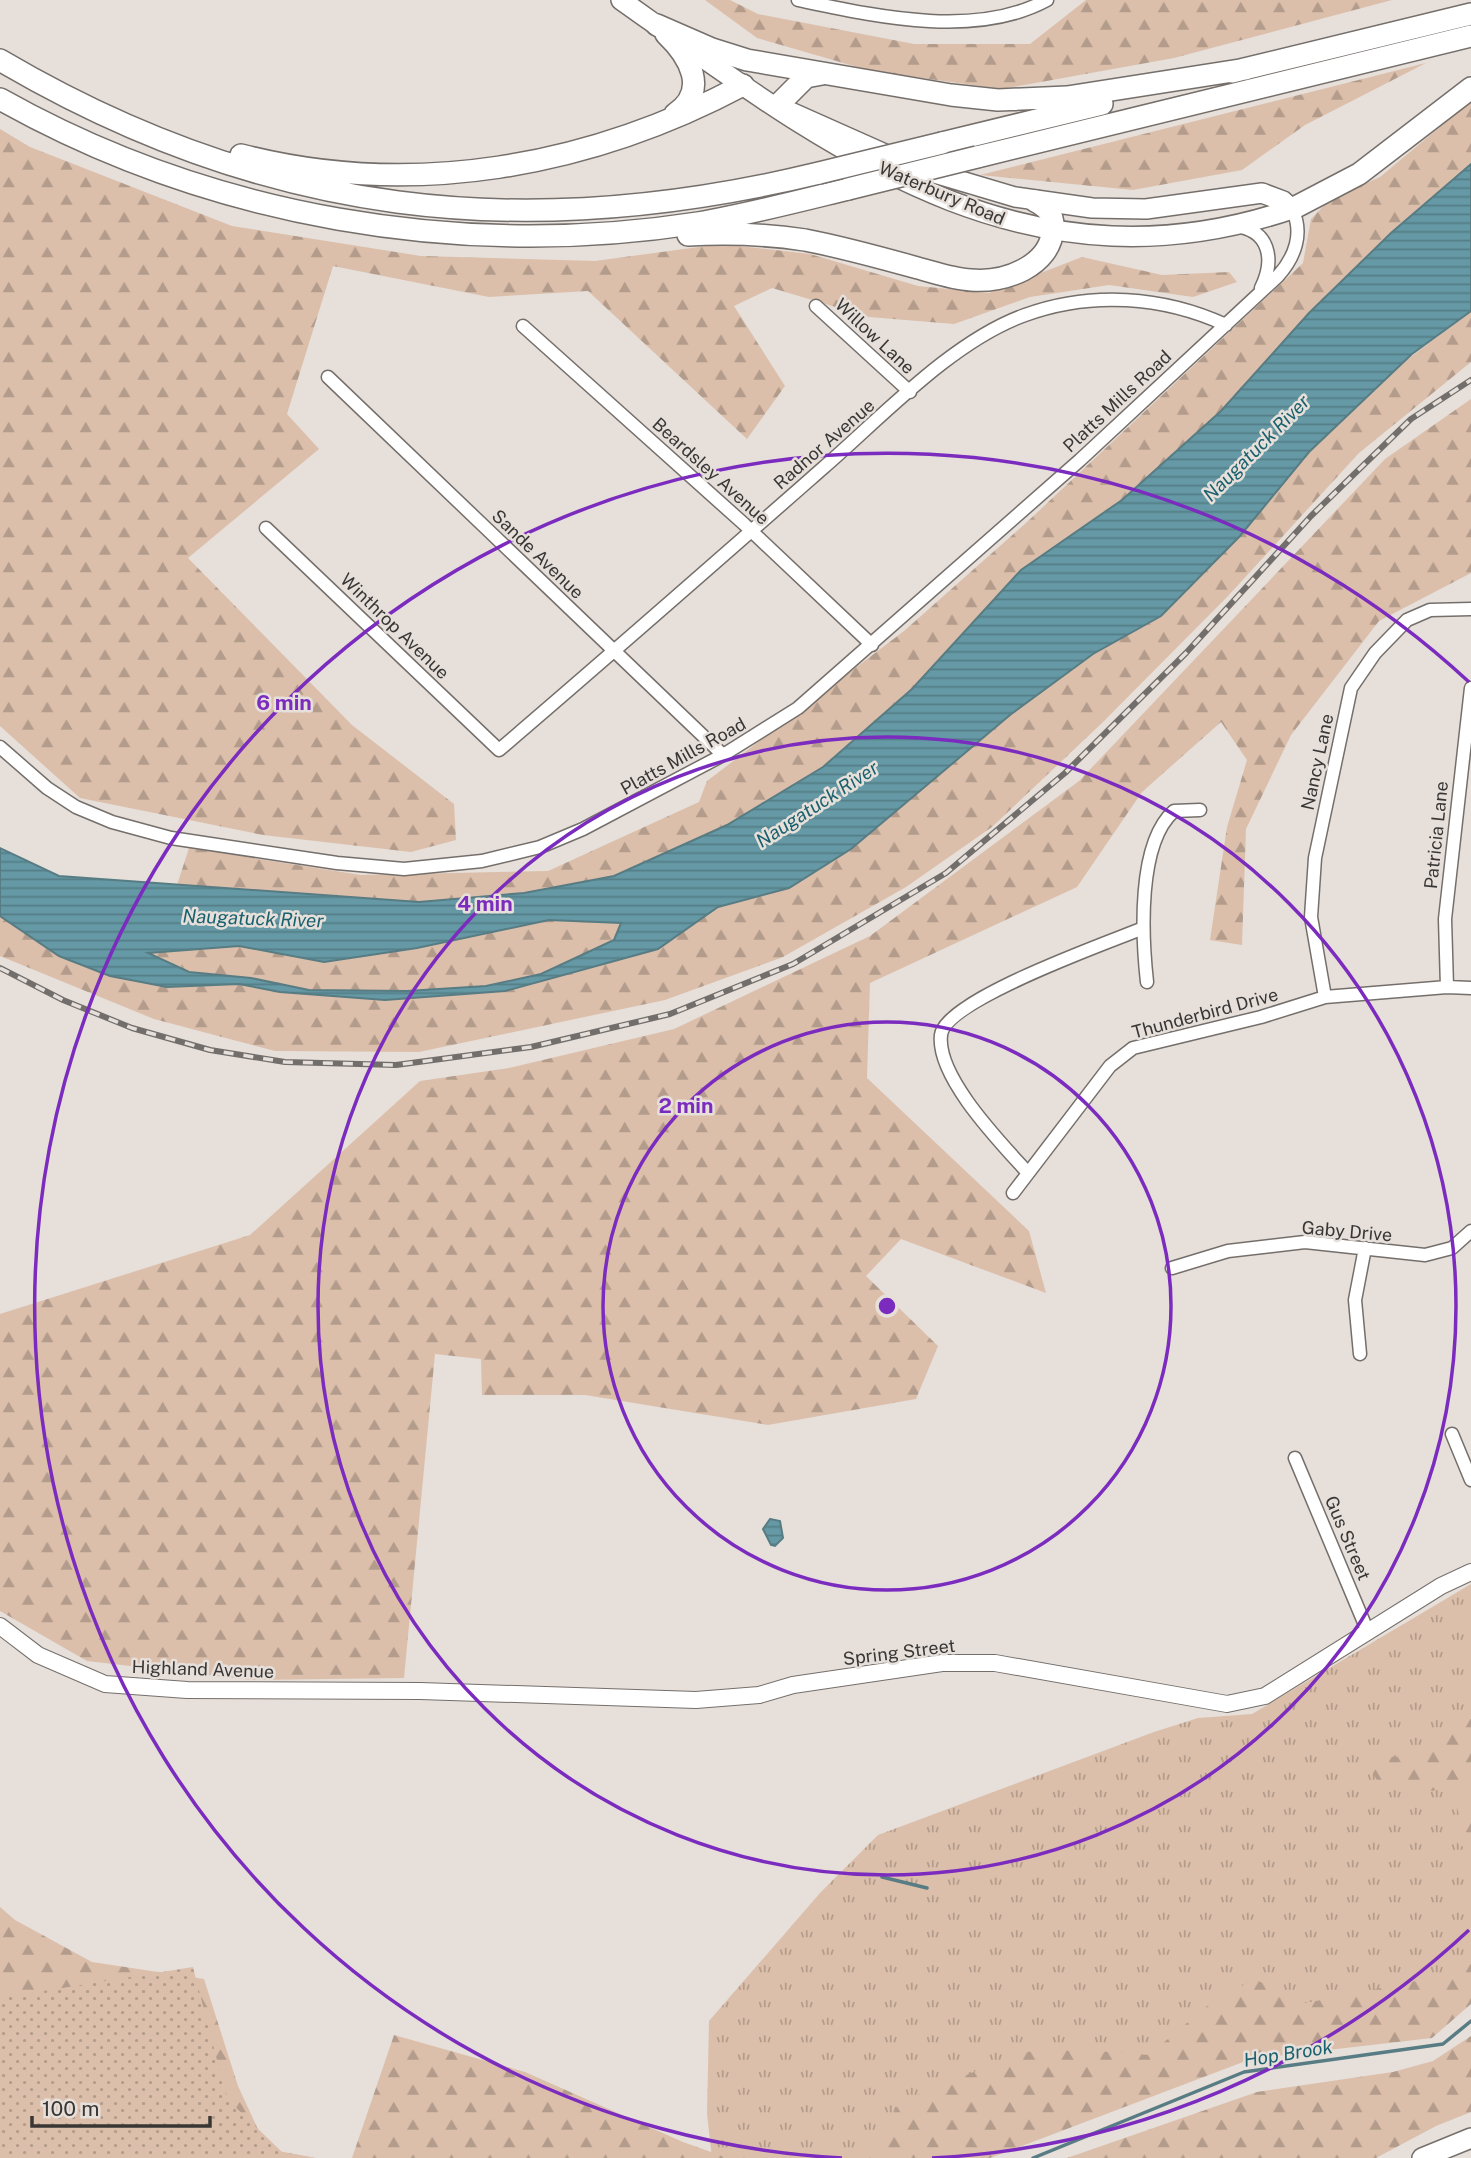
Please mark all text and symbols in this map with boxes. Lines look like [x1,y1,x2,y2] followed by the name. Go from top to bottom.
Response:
[876,157,1008,229] street label: Waterbury Road
[831,294,919,378] street label: Willow Lane
[1059,346,1175,456] street label: Platts Mills Road
[1198,390,1314,506] water label: Naugatuck River
[769,395,879,493] street label: Radnor Avenue
[648,413,774,529] street label: Beardsley Avenue
[488,505,588,603] street label: Sande Avenue
[336,569,454,683] street label: Winthrop Avenue
[256,690,312,715] text: 6 min
[1297,712,1337,812] street label: Nancy Lane
[617,713,749,799] street label: Platts Mills Road
[752,756,883,852] water label: Naugatuck River
[1420,780,1452,890] street label: Patricia Lane
[457,891,513,916] text: 4 min
[182,905,325,931] water label: Naugatuck River
[1130,983,1280,1043] street label: Thunderbird Drive
[658,1093,714,1118] text: 2 min
[1301,1217,1393,1245] street label: Gaby Drive
[875,1294,899,1318] centre of rings
[1321,1493,1375,1583] street label: Gus Street
[842,1635,956,1669] street label: Spring Street
[131,1656,275,1682] street label: Highland Avenue
[1242,2035,1335,2071] water label: Hop Brook
[32,2084,210,2128] scale bar
[42,2096,99,2121] text: 100 m

